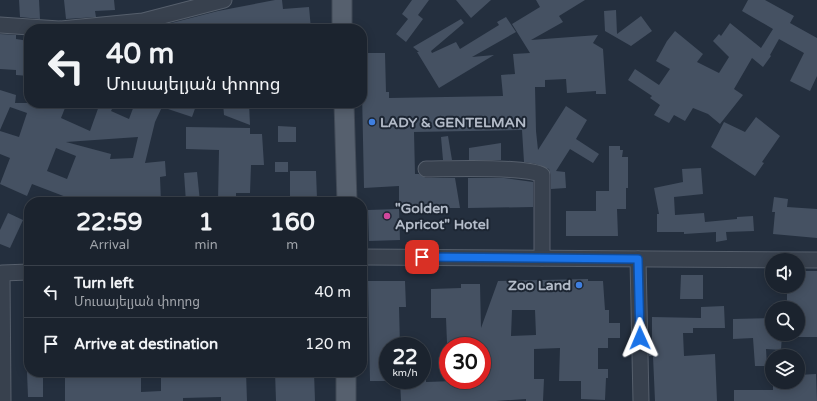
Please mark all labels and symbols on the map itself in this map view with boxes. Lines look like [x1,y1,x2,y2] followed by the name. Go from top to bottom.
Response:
[380,114,526,131] place label: LADY & GENTELMAN
[367,117,377,127] marker: LADY & GENTELMAN
[395,200,489,233] place label: "Golden Apricot" Hotel
[382,211,392,221] marker: "Golden Apricot" Hotel
[405,240,439,274] pin
[508,277,571,294] place label: Zoo Land
[574,280,584,290] marker: Zoo Land
[619,317,661,359] position arrow
[439,337,491,389] speed limit sign: 30

